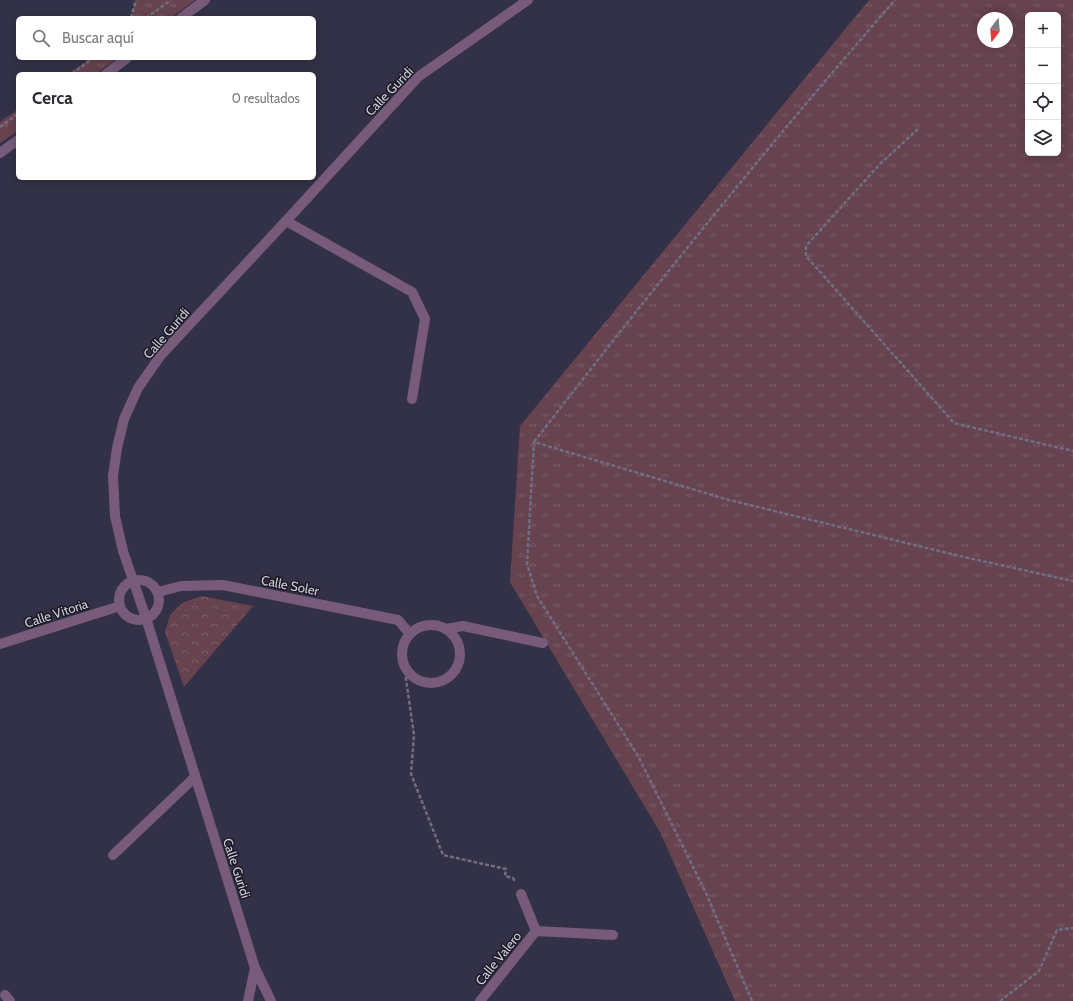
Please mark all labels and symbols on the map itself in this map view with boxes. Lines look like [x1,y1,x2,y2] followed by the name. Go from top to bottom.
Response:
[977,12,1013,48] north arrow
[362,63,416,119] street label: Calle Guridi
[140,304,192,362] street label: Calle Guridi
[260,572,321,599] street label: Calle Soler
[22,595,90,631] street label: Calle Vitoria
[220,836,254,900] street label: Calle Guridi
[472,928,524,988] street label: Calle Valero

